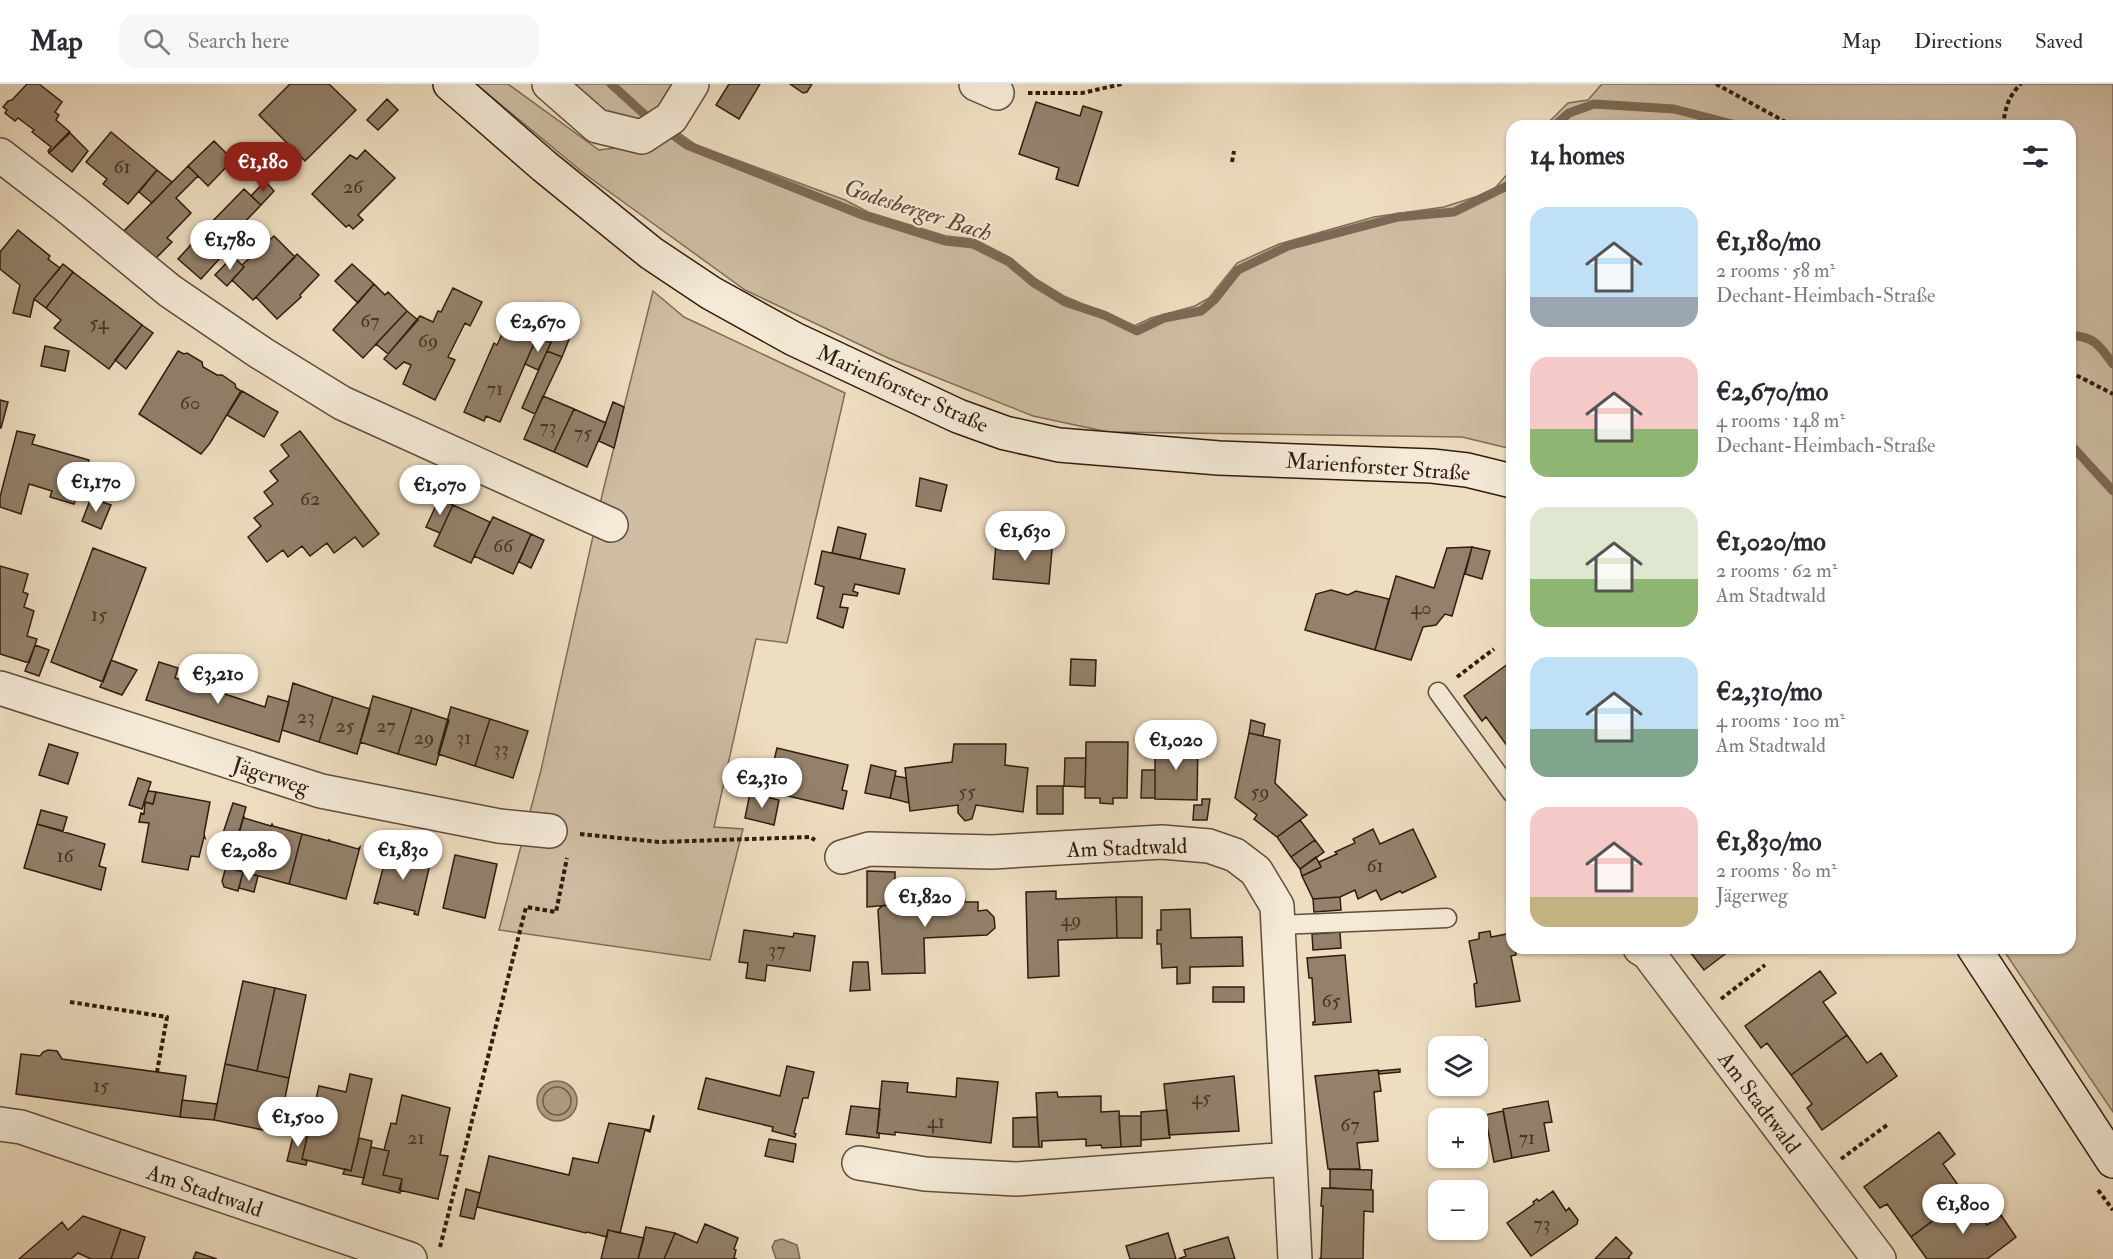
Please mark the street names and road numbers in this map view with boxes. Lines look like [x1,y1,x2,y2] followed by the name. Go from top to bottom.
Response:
[812,339,993,439] street label: Marienforster Straße
[1285,447,1471,487] street label: Marienforster Straße
[228,750,314,802] street label: Jägerweg
[1065,832,1188,864] street label: Am Stadtwald
[1711,1045,1807,1159] street label: Am Stadtwald
[142,1158,267,1224] street label: Am Stadtwald

